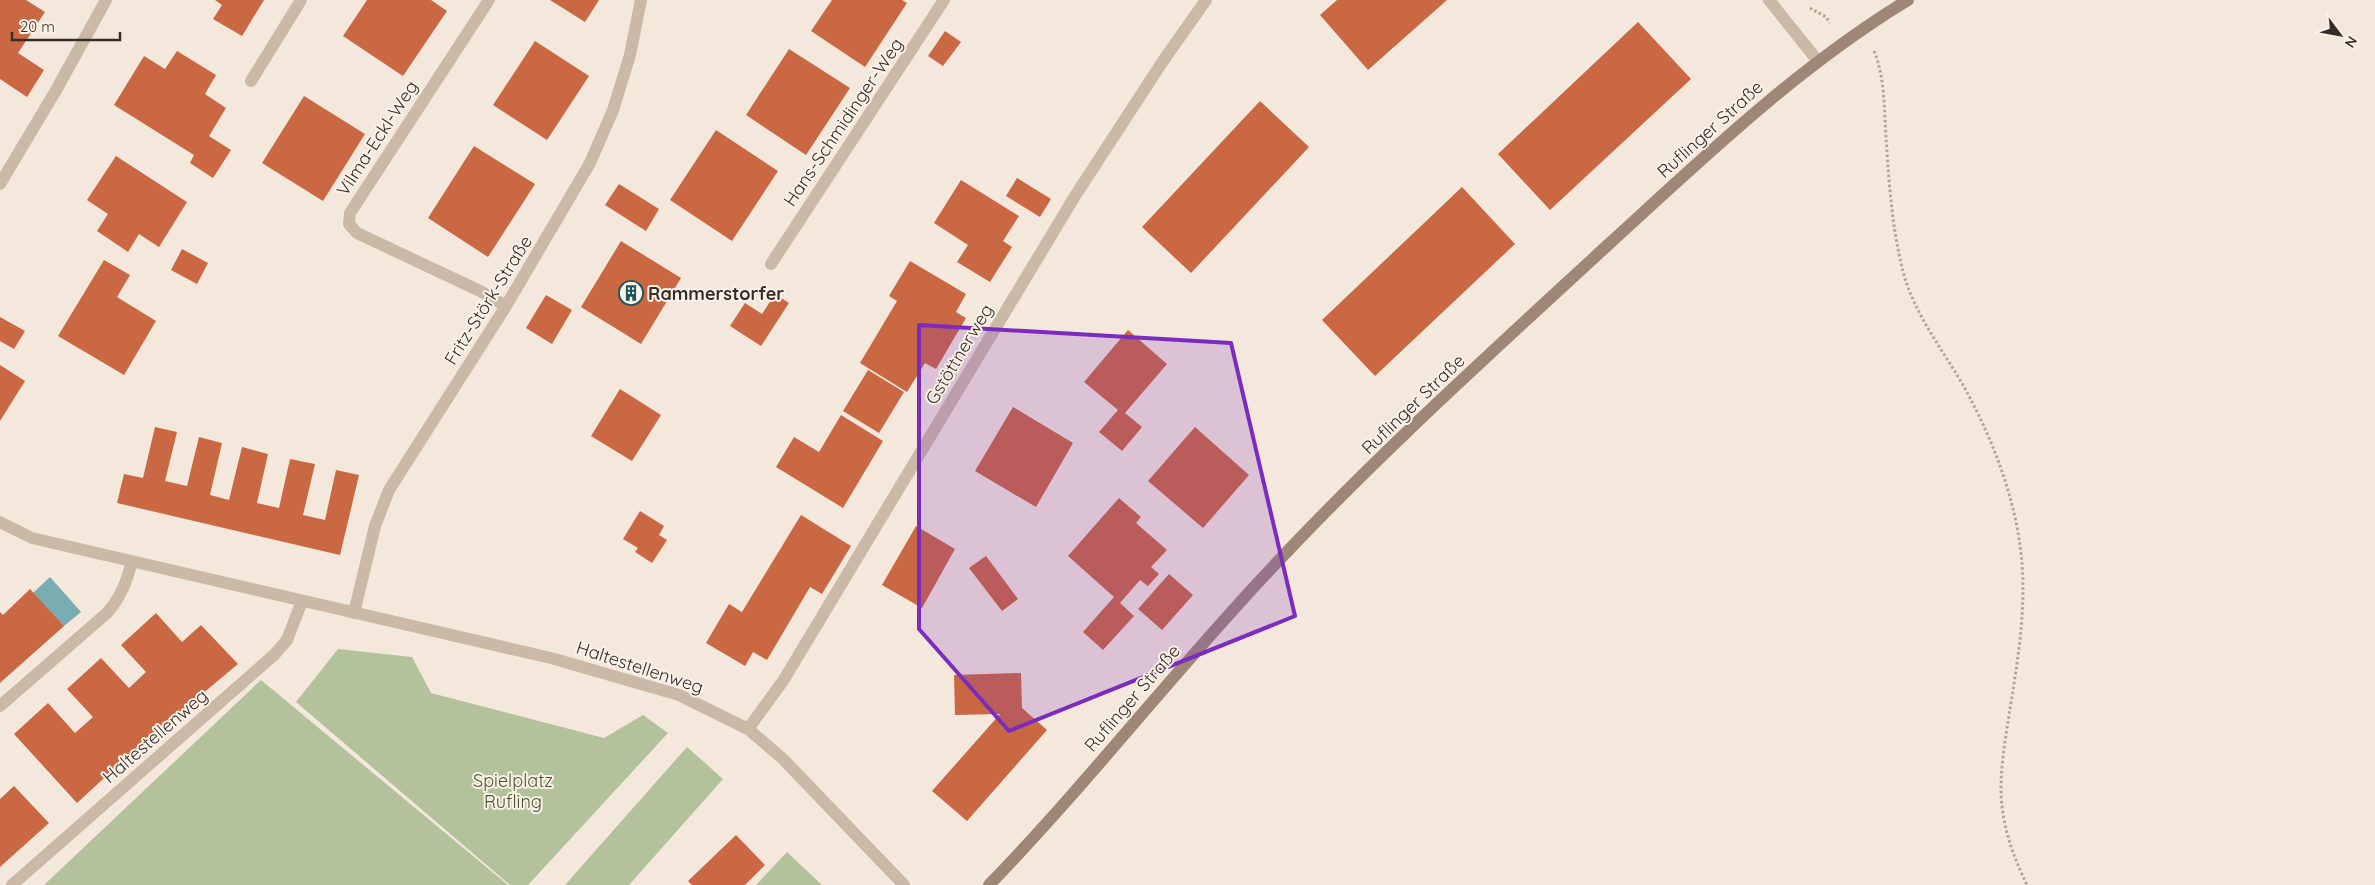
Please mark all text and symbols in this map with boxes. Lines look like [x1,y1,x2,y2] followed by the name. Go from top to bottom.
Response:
[12,10,120,42] scale bar
[2315,10,2365,60] north arrow
[20,17,55,36] text: 20 m
[778,33,908,211] street label: Hans-Schmidinger-Weg
[2341,33,2361,51] text: N
[1652,75,1768,183] street label: Ruflinger Straße
[331,76,423,200] street label: Vilma-Eckl-Weg
[439,231,537,369] street label: Fritz-Störk-Straße
[618,280,644,306] building icon: Rammerstorfer
[648,282,784,305] place label: Rammerstorfer
[920,299,998,409] street label: Gstöttnerweg
[1357,349,1469,459] street label: Ruflinger Straße
[574,636,706,698] street label: Haltestellenweg
[1079,640,1185,756] street label: Ruflinger Straße
[98,684,212,788] street label: Haltestellenweg
[473,769,553,813] park label: Spielplatz Rufling

